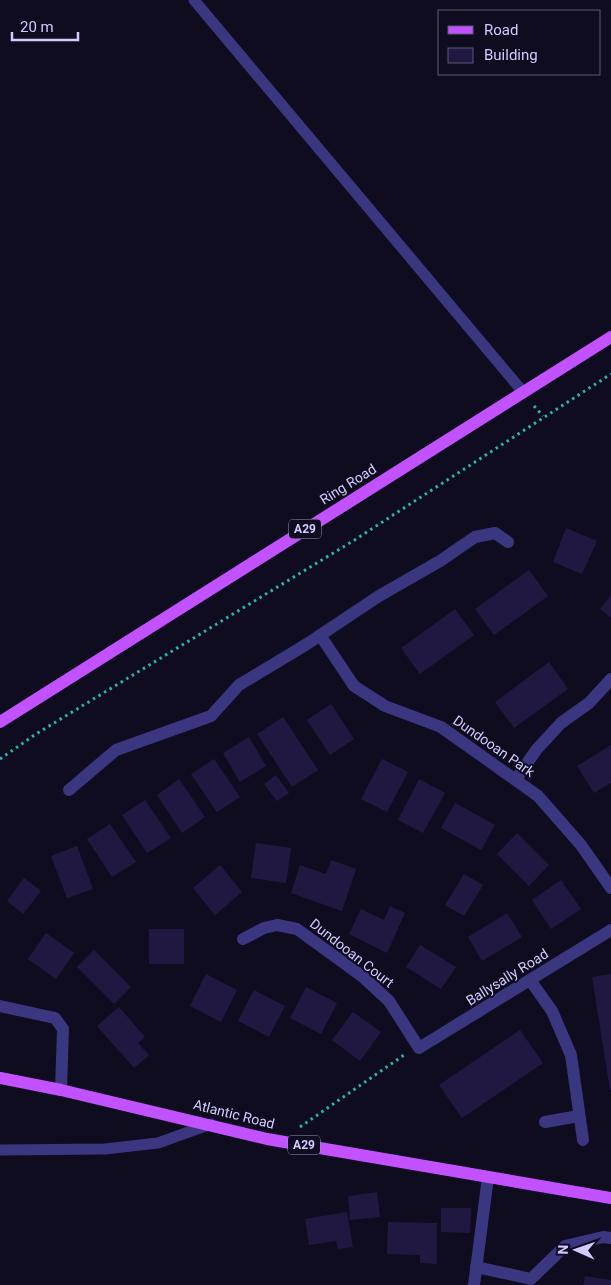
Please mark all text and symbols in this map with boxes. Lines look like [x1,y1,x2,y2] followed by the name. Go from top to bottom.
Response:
[12,10,79,42] scale bar
[438,10,601,75] legend
[20,18,54,36] text: 20 m
[484,21,518,39] text: Road
[484,46,538,64] text: Building
[317,460,379,508] street label: Ring Road
[289,520,321,538] road number: A29
[450,712,538,780] street label: Dundooan Park
[307,915,397,991] street label: Dundooan Court
[463,945,551,1009] street label: Ballysally Road
[192,1096,276,1132] street label: Atlantic Road
[288,1136,320,1154] road number: A29
[551,1225,601,1275] north arrow
[555,1244,571,1255] text: N

